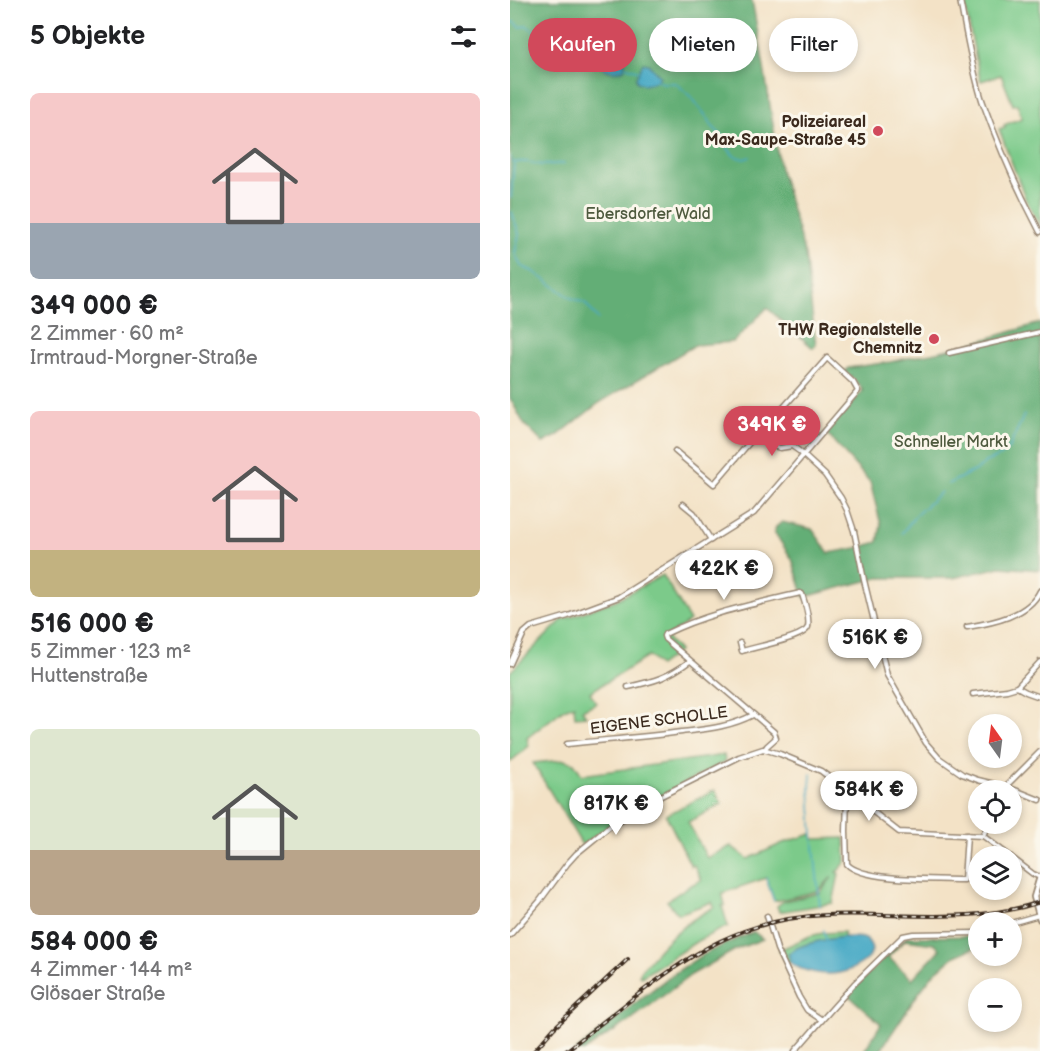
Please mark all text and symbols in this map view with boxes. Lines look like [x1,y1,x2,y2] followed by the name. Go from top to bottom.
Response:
[528,18,637,72] chip: Kaufen
[649,18,757,72] chip: Mieten
[769,18,858,72] chip: Filter
[447,20,480,53] icon: filters
[30,21,145,52] text: 5 Objekte
[705,113,866,150] place label: Polizeiareal Max-Saupe-Straße 45
[871,124,885,138] marker: Polizeiareal Max-Saupe-Straße 45
[201,132,309,240] icon: home
[585,205,711,224] park label: Ebersdorfer Wald
[30,291,158,322] text: 349 000 €
[778,321,922,358] place label: THW Regionalstelle Chemnitz
[30,322,184,346] text: 2 Zimmer · 60 m²
[927,332,941,346] marker: THW Regionalstelle Chemnitz
[30,346,258,370] text: Irmtraud-Morgner-Straße
[723,406,821,457] pin: 349K €
[737,413,807,437] text: 349K €
[894,433,1008,452] park label: Schneller Markt
[201,450,309,558] icon: home
[675,550,773,601] pin: 422K €
[689,557,759,581] text: 422K €
[30,609,154,640] text: 516 000 €
[826,619,924,670] pin: 516K €
[842,626,908,650] text: 516K €
[30,640,191,664] text: 5 Zimmer · 123 m²
[30,664,148,688] text: Huttenstraße
[589,703,729,739] street label: EIGENE SCHOLLE
[968,714,1022,768] north arrow
[968,714,1022,1032] map controls
[201,768,309,876] icon: home
[820,771,918,822] pin: 584K €
[834,778,904,802] text: 584K €
[968,780,1022,834] button: locate
[567,785,665,836] pin: 817K €
[583,792,649,816] text: 817K €
[968,846,1022,900] button: layers
[968,912,1022,966] button: +
[30,927,158,958] text: 584 000 €
[30,958,192,982] text: 4 Zimmer · 144 m²
[968,978,1022,1032] button: −
[30,982,165,1006] text: Glösaer Straße

